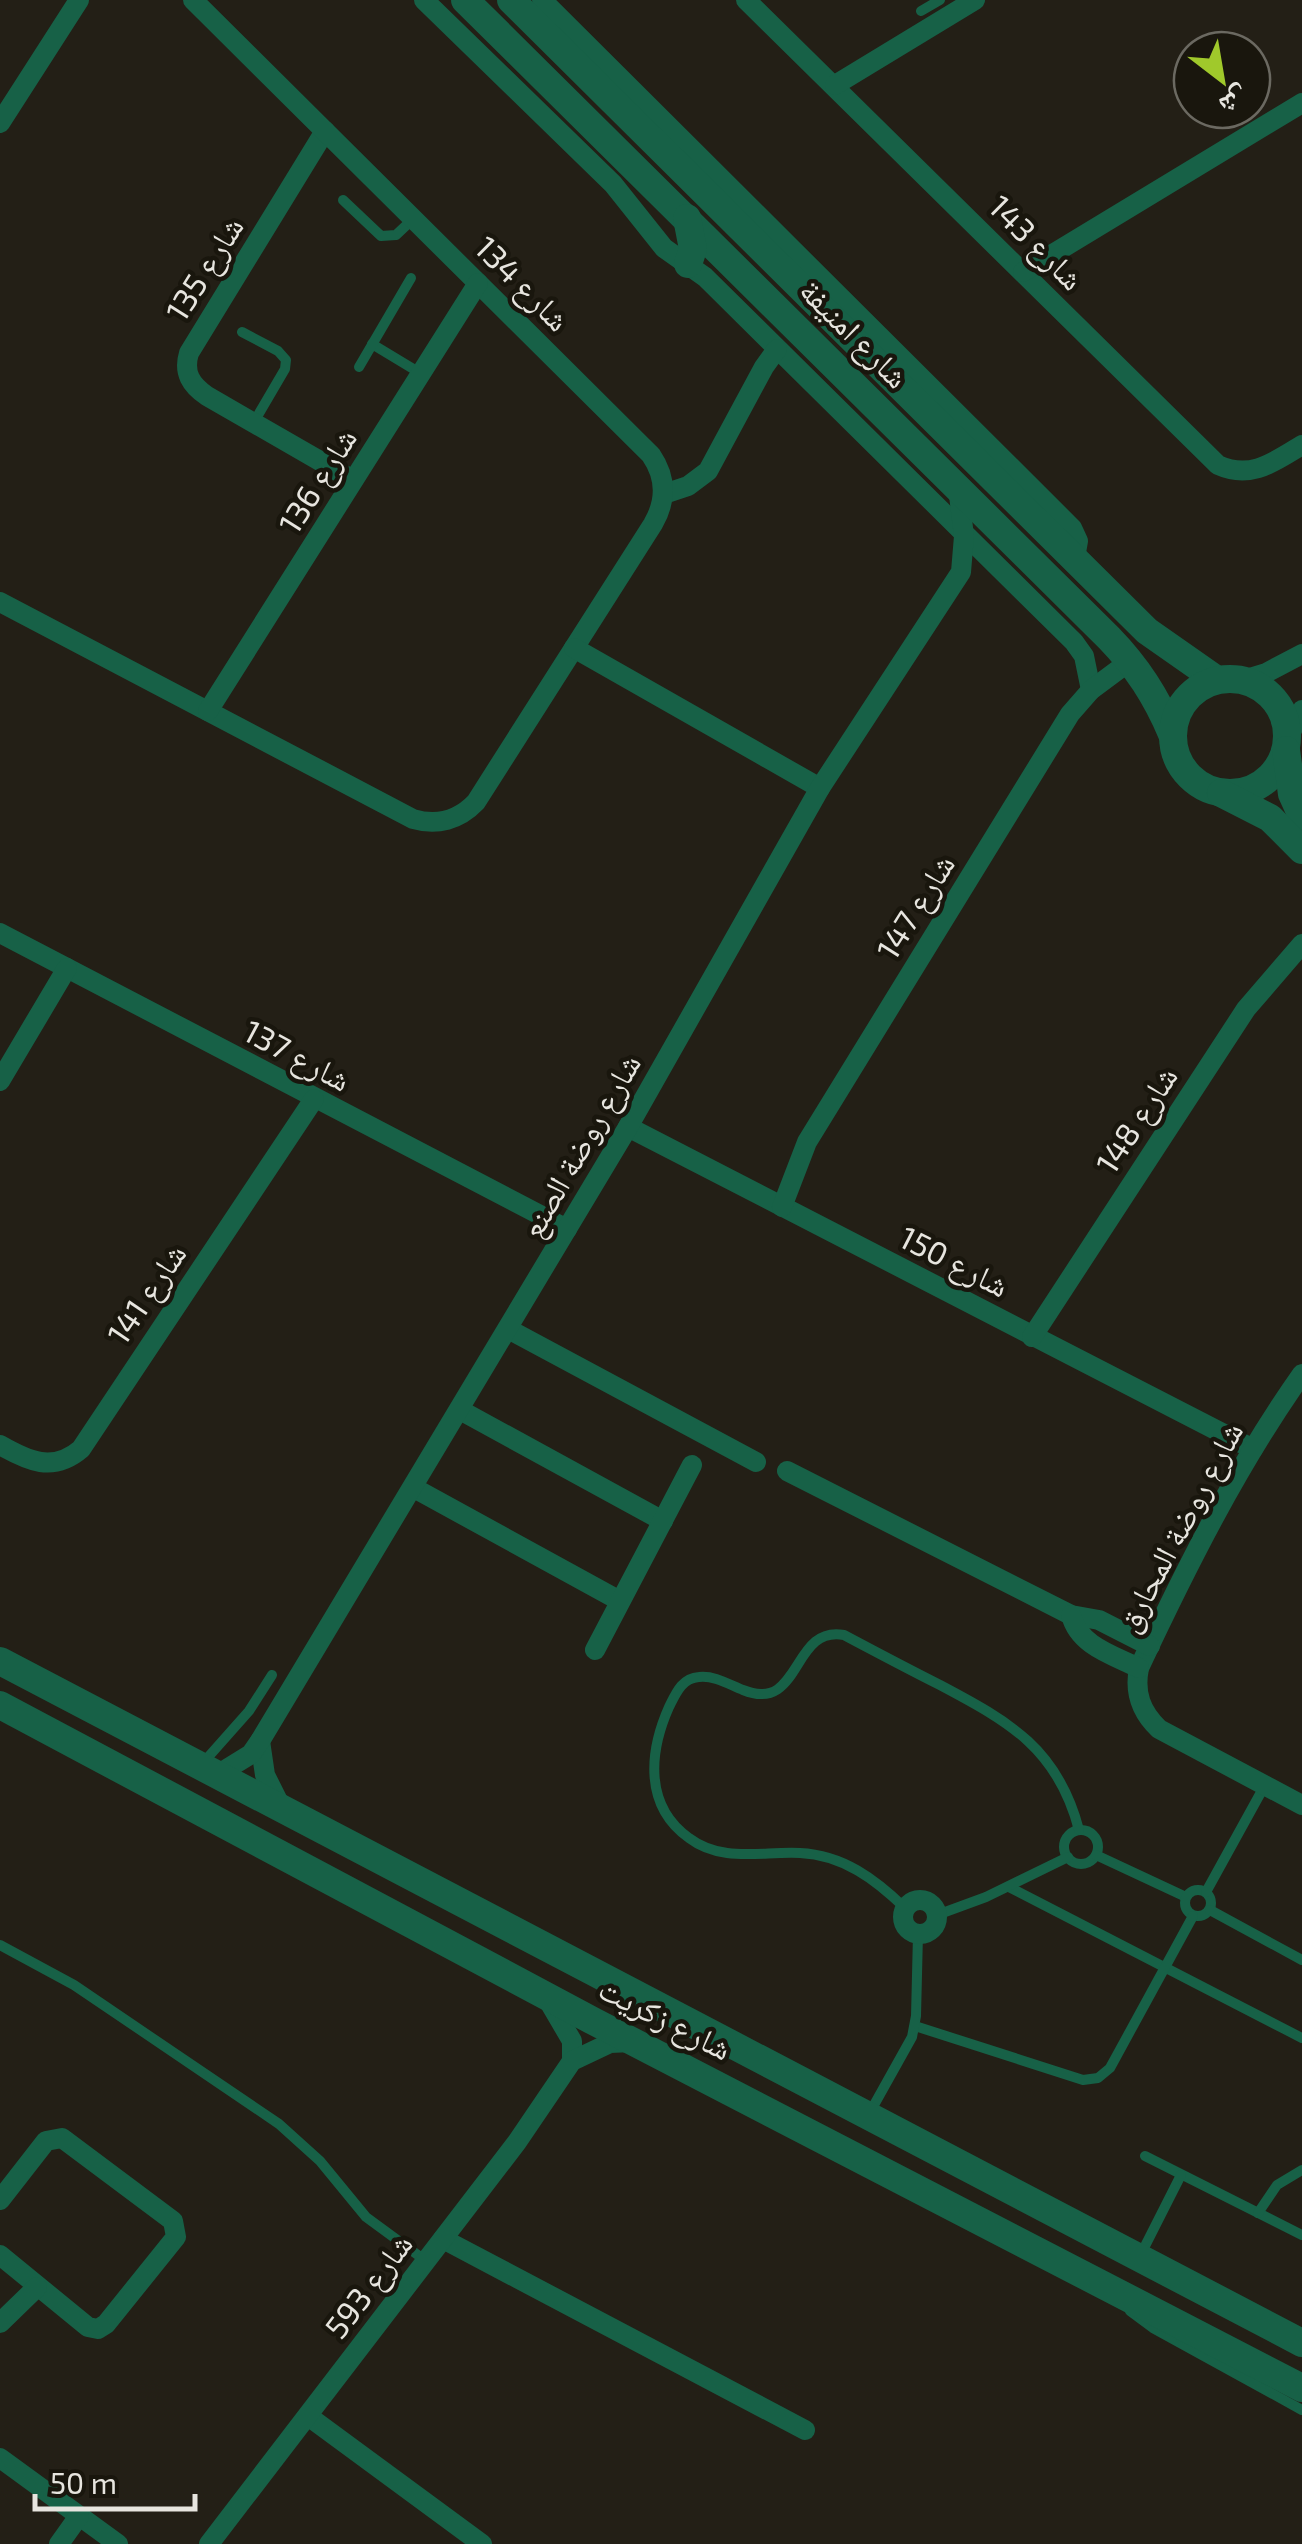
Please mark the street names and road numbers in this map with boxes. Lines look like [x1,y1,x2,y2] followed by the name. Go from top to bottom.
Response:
[980,186,1093,299] street label: شارع 143
[157,209,253,329] street label: شارع 135
[466,227,579,340] street label: شارع 134
[791,270,918,397] street label: شارع امنيفة
[269,420,366,541] street label: شارع 136
[867,846,964,967] street label: شارع 147
[237,1010,358,1101] street label: شارع 137
[511,1046,650,1245] street label: شارع روضة الصنع
[1087,1058,1186,1181] street label: شارع 148
[893,1217,1016,1306] street label: شارع 150
[98,1235,195,1352] street label: شارع 141
[1107,1415,1252,1639] street label: شارع روضة المحارق
[592,1968,739,2069] street label: شارع زكريت
[316,2225,421,2346] street label: شارع 593

